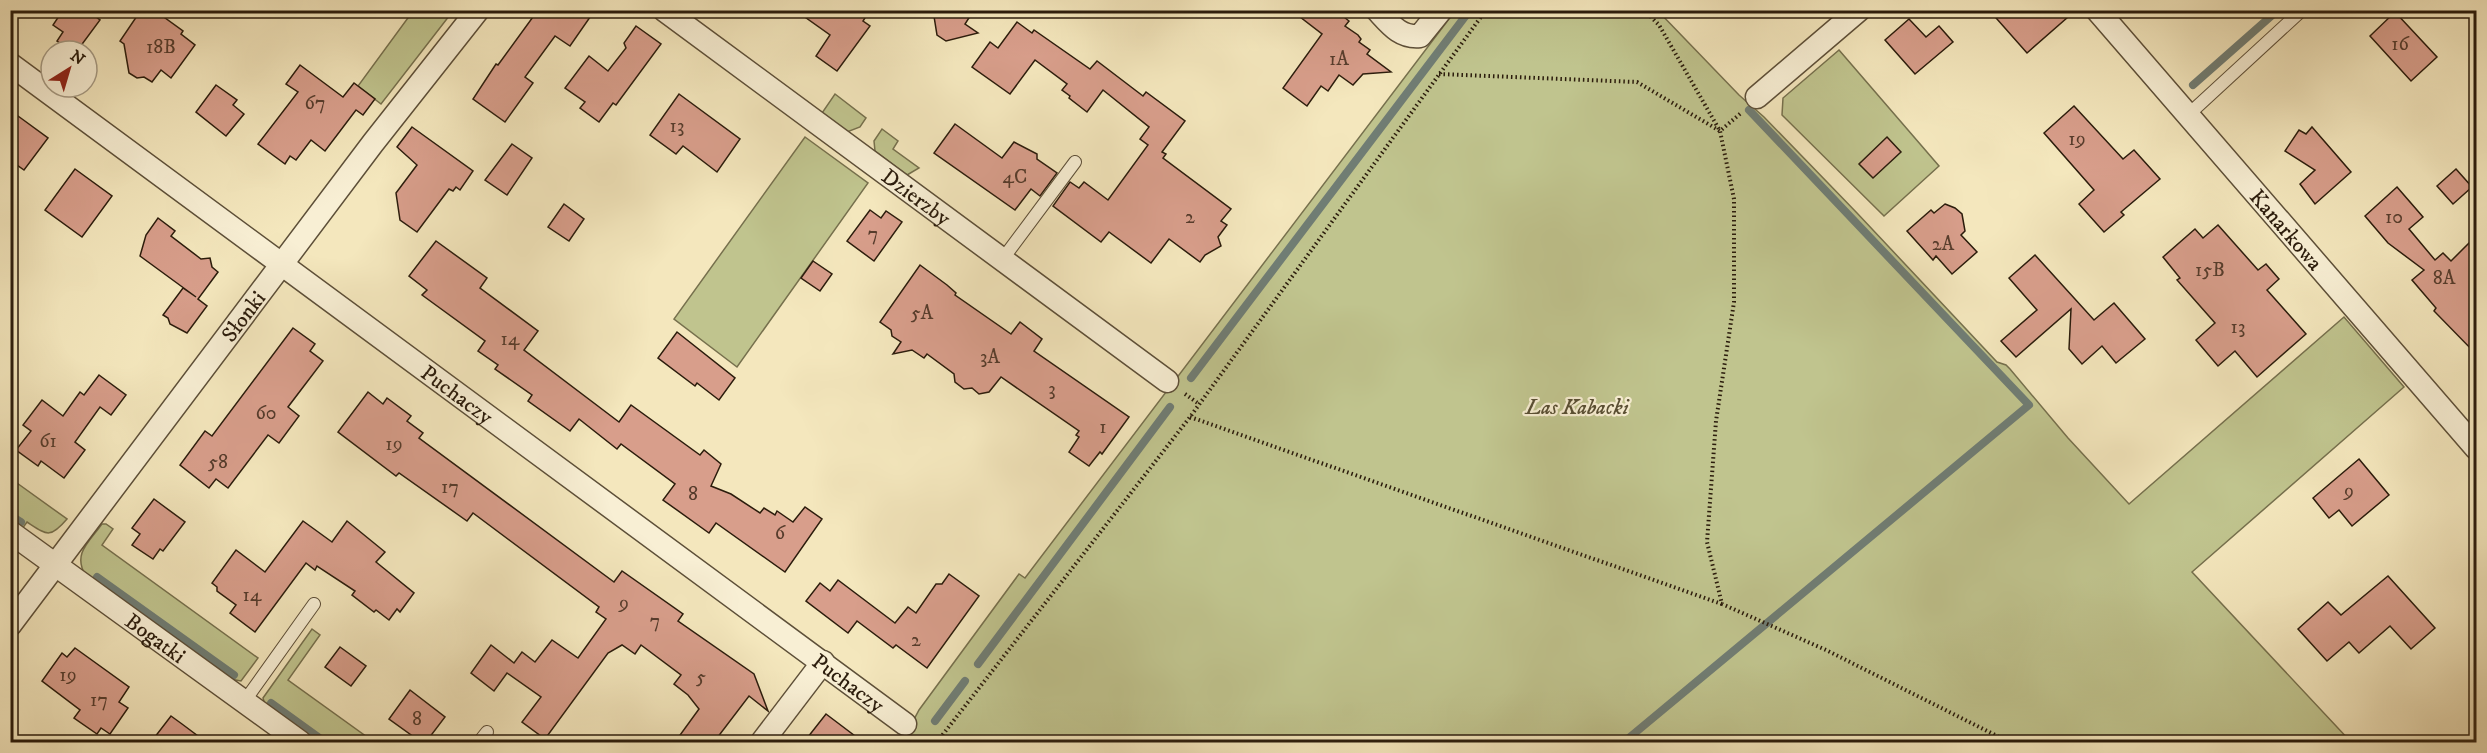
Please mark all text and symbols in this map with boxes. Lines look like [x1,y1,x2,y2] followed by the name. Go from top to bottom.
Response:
[2391,32,2409,57] house number: 16
[146,35,176,60] house number: 18B
[39,39,99,99] north arrow
[66,46,89,70] text: N
[1329,47,1349,72] house number: 1A
[305,91,325,116] house number: 67
[670,114,684,139] house number: 13
[2068,127,2086,152] house number: 19
[876,163,956,232] street label: Dzierzby
[1003,165,1027,190] house number: 4C
[2243,184,2329,277] street label: Kanarkowa
[1185,205,1195,230] house number: 2
[2385,205,2403,230] house number: 10
[868,222,878,247] house number: 7
[1932,232,1955,257] house number: 2A
[2195,258,2225,283] house number: 15B
[2433,266,2456,291] house number: 8A
[216,286,272,348] street label: Słonki
[911,301,934,326] house number: 5A
[2231,315,2245,340] house number: 13
[501,327,520,352] house number: 14
[980,345,1000,370] house number: 3A
[415,360,499,431] street label: Puchaczy
[1048,377,1056,402] house number: 3
[1523,394,1630,421] park label: Las Kabacki
[255,401,277,426] house number: 60
[1099,415,1107,440] house number: 1
[39,429,57,454] house number: 61
[385,432,403,457] house number: 19
[208,450,228,475] house number: 58
[441,475,459,500] house number: 17
[2343,479,2354,504] house number: 9
[688,482,698,507] house number: 8
[775,521,786,546] house number: 6
[243,583,262,608] house number: 14
[618,591,629,616] house number: 9
[119,608,190,670] street label: Bogatki
[650,609,660,634] house number: 7
[911,628,921,653] house number: 2
[806,648,890,720] street label: Puchaczy
[59,663,77,688] house number: 19
[696,665,706,690] house number: 5
[90,688,108,713] house number: 17
[412,707,422,732] house number: 8

